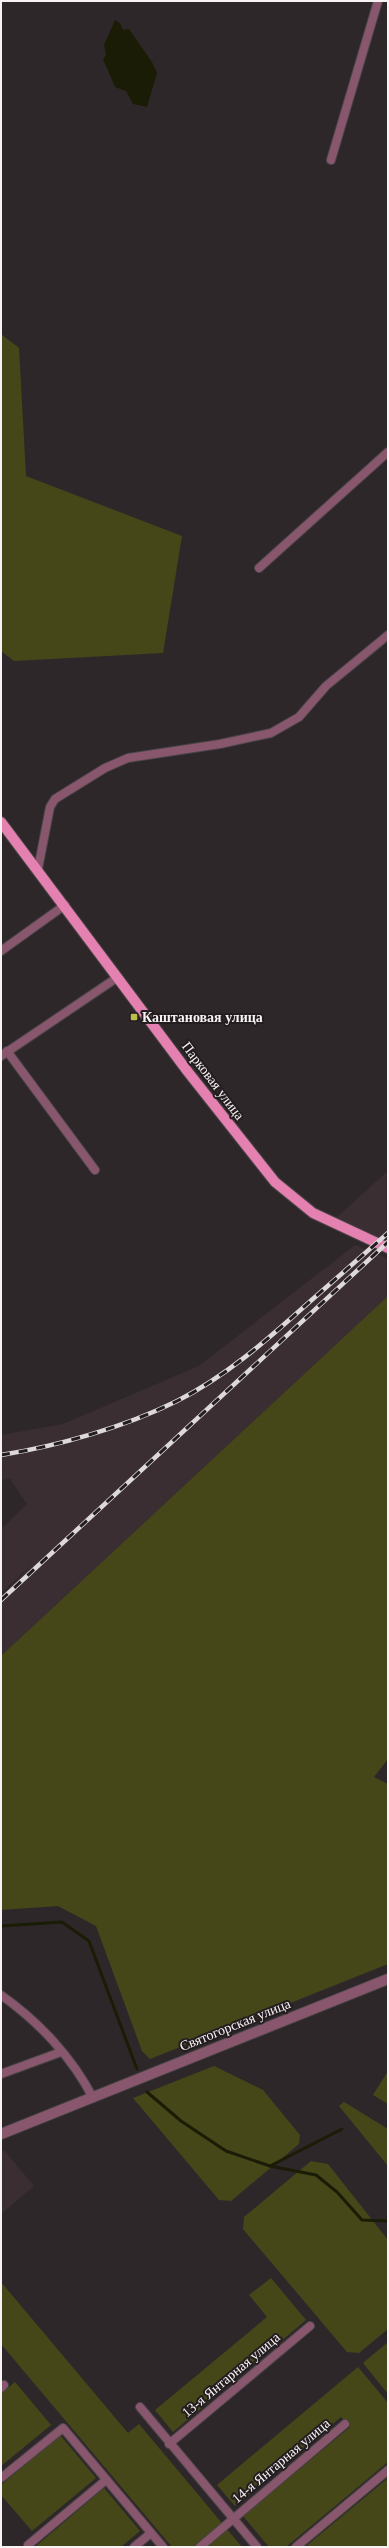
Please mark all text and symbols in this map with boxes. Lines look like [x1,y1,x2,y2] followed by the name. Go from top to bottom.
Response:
[142,1010,263,1025] place label: Каштановая улица
[129,1012,139,1022] marker: Каштановая улица
[179,1039,248,1123] street label: Парковая улица
[177,1996,293,2054] street label: Святогорская улица
[179,2329,284,2420] street label: 13-я Янтарная улица
[229,2415,334,2506] street label: 14-я Янтарная улица

